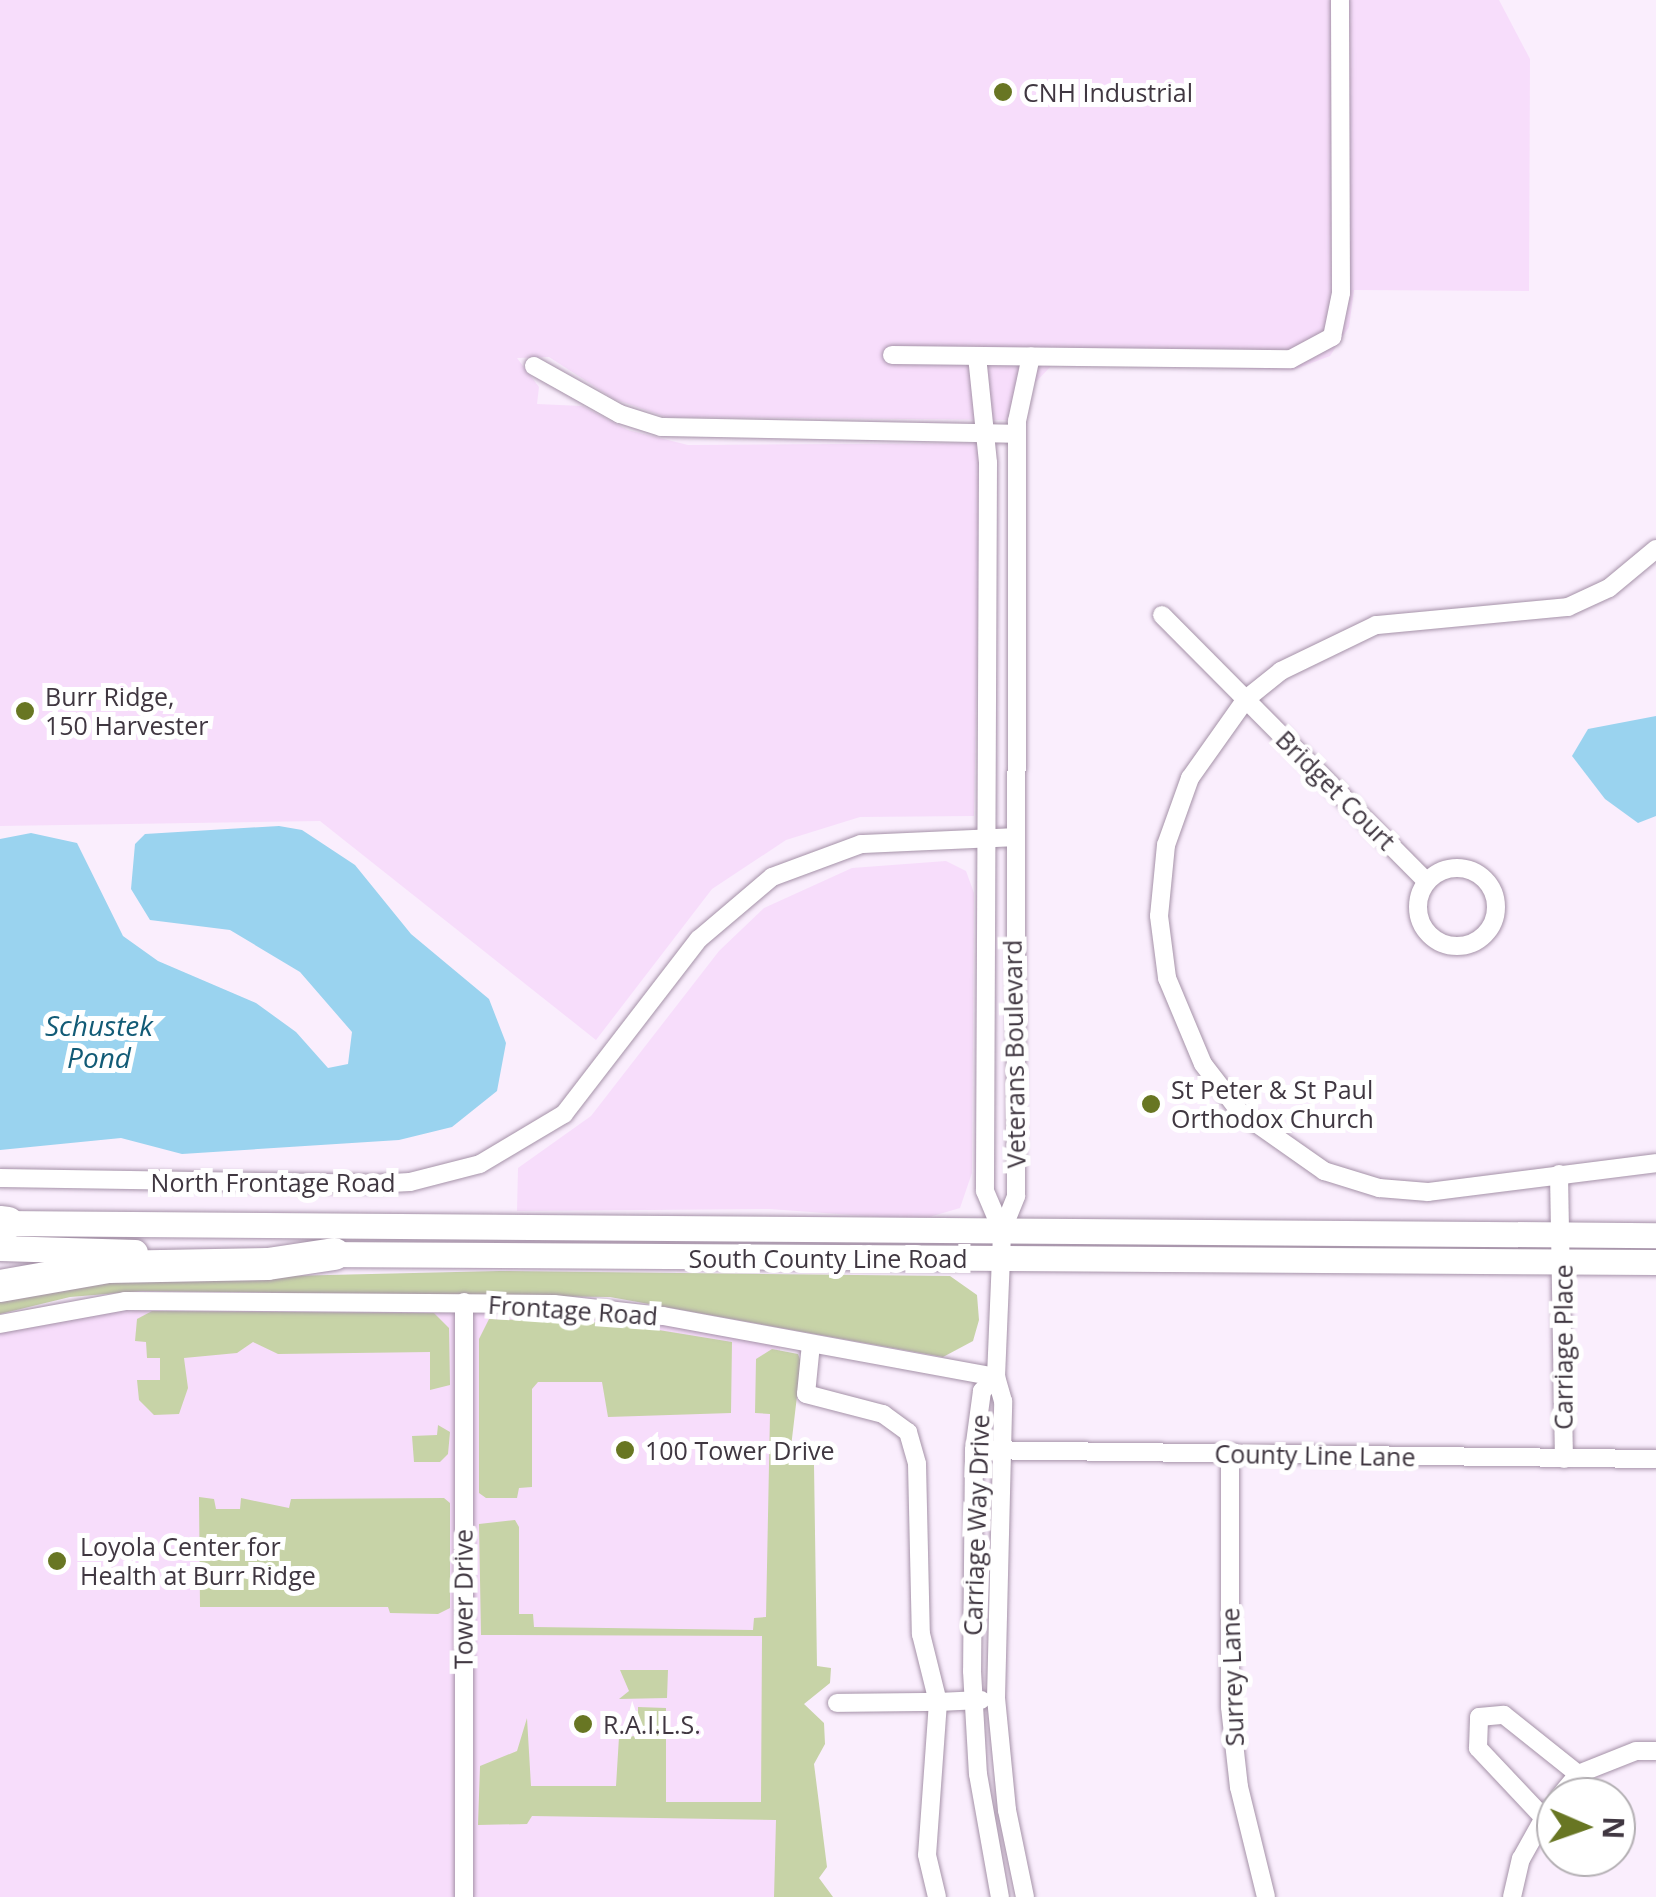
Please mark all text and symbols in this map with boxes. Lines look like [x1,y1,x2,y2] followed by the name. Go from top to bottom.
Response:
[1023,77,1193,107] place label: CNH Industrial
[992,81,1014,103] marker: CNH Industrial
[45,682,209,741] place label: Burr Ridge, 150 Harvester
[14,700,36,722] marker: Burr Ridge, 150 Harvester
[1270,724,1402,856] street label: Bridget Court
[997,940,1031,1168] street label: Veterans Boulevard
[45,1008,153,1074] water label: Schustek Pond
[1171,1075,1374,1134] place label: St Peter & St Paul Orthodox Church
[1140,1093,1162,1115] marker: St Peter & St Paul Orthodox Church
[151,1167,395,1197] street label: North Frontage Road
[688,1243,968,1273] street label: South County Line Road
[1548,1264,1578,1430] street label: Carriage Place
[487,1289,659,1331] street label: Frontage Road
[957,1414,995,1636] street label: Carriage Way Drive
[645,1435,835,1465] place label: 100 Tower Drive
[1214,1438,1416,1472] street label: County Line Lane
[614,1439,636,1461] marker: 100 Tower Drive
[448,1529,478,1669] street label: Tower Drive
[80,1532,316,1591] place label: Loyola Center for Health at Burr Ridge
[44,1548,70,1574] marker: Loyola Center for Health at Burr Ridge
[1215,1607,1249,1747] street label: Surrey Lane
[603,1709,701,1739] place label: R.A.I.L.S.
[572,1713,594,1735] marker: R.A.I.L.S.
[1536,1777,1636,1877] north arrow
[1595,1816,1633,1840] text: N

